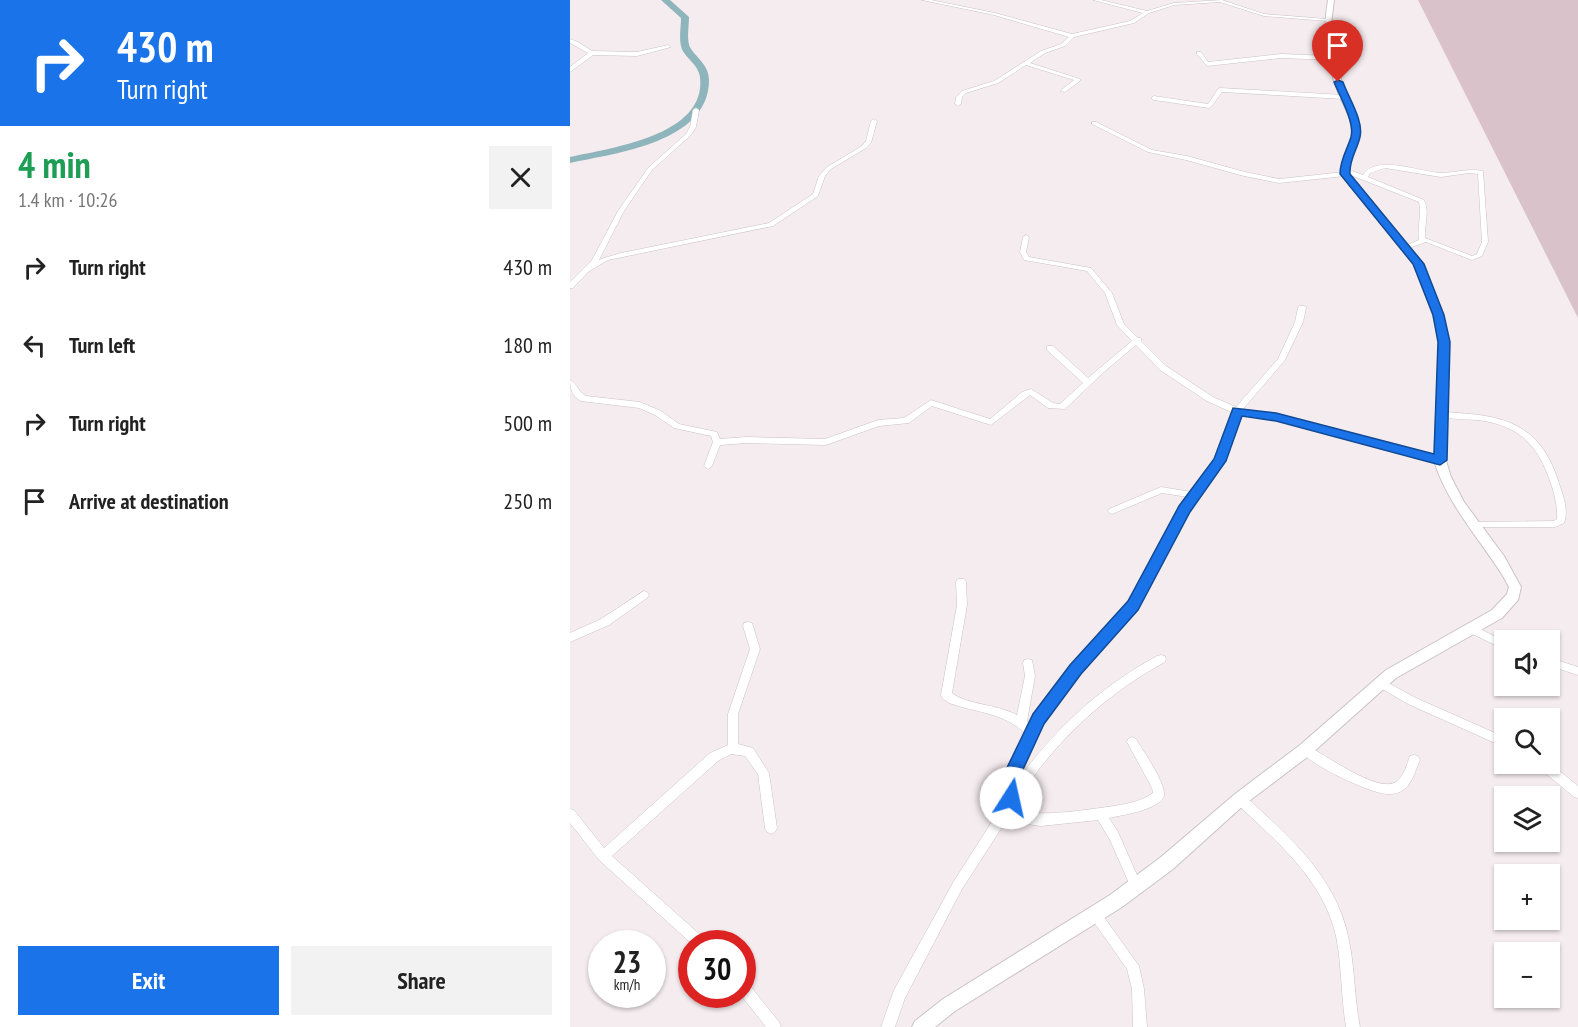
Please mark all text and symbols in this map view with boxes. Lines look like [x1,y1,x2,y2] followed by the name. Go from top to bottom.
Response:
[117,19,214,74] text: 430 m
[1312,20,1363,82] pin
[18,24,96,102] icon: right
[1321,29,1354,62] icon: arrive
[117,72,208,106] text: Turn right
[18,141,91,188] text: 4 min
[489,146,552,209] button: close
[18,187,117,213] text: 1.4 km · 10:26
[18,251,51,284] icon: right
[69,253,146,281] text: Turn right
[503,253,552,281] text: 430 m
[18,329,51,362] icon: left
[69,331,135,359] text: Turn left
[503,331,552,359] text: 180 m
[18,407,51,440] icon: right
[69,409,146,437] text: Turn right
[503,409,552,437] text: 500 m
[18,485,51,518] icon: arrive
[69,487,229,515] text: Arrive at destination
[503,487,552,515] text: 250 m
[1494,630,1560,1008] map controls
[1494,630,1560,696] button: sound
[1494,708,1560,774] button: search
[979,766,1043,830] position arrow
[1494,786,1560,852] button: layers
[1494,864,1560,930] button: +
[678,930,756,1008] speed limit sign: 30
[613,942,641,981] text: 23
[1494,942,1560,1008] button: −
[18,946,279,1015] button: Exit
[291,946,552,1015] button: Share
[614,975,640,994] text: km/h

